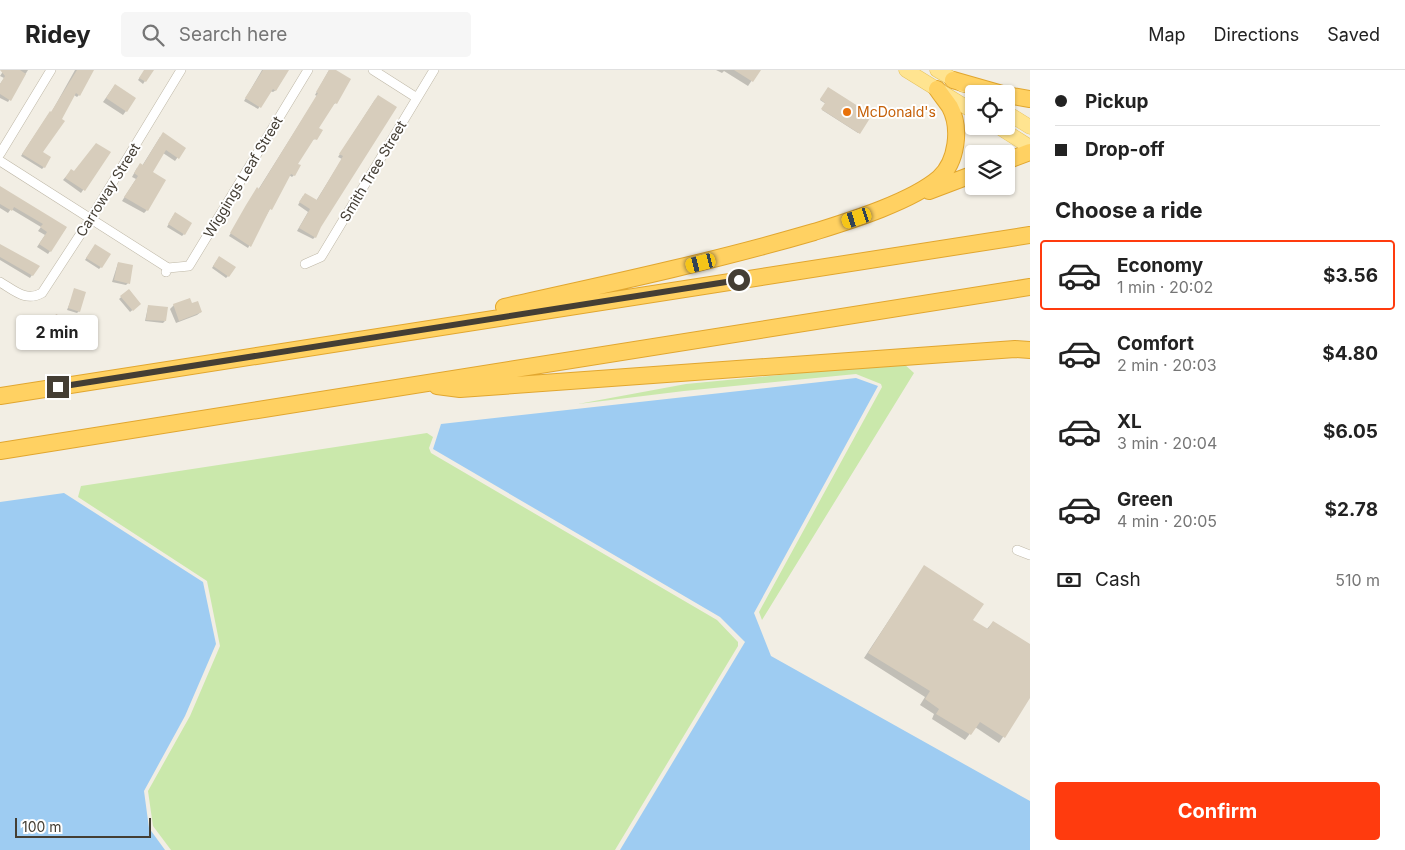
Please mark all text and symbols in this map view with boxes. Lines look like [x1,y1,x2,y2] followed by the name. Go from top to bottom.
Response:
[121,12,471,57] search box
[25,20,91,49] text: Ridey
[139,21,167,49] icon: search
[179,23,287,46] text: Search here
[1148,24,1186,45] text: Map
[1214,24,1299,45] text: Directions
[1327,24,1380,45] text: Saved
[965,85,1015,195] map controls
[965,85,1015,135] button: locate
[1085,90,1148,113] text: Pickup
[857,103,936,120] place label: McDonald's
[841,106,853,118] marker: McDonald's
[200,113,286,241] street label: Wiggings Leaf Street
[336,117,410,224] street label: Smith Tree Street
[1085,138,1165,161] text: Drop-off
[72,139,143,240] street label: Carroway Street
[965,145,1015,195] button: layers
[1055,197,1203,223] text: Choose a ride
[840,206,873,230] car
[684,252,717,274] car
[1057,253,1102,298] icon: car
[1117,254,1203,277] text: Economy
[1323,264,1378,287] text: $3.56
[728,269,750,291] route start
[1117,277,1213,297] text: 1 min · 20:02
[17,314,99,350] callout: 2 min
[36,322,78,342] text: 2 min
[1057,331,1102,376] icon: car
[1117,332,1194,355] text: Comfort
[1322,342,1378,365] text: $4.80
[1117,355,1217,375] text: 2 min · 20:03
[47,376,69,398] route end
[1057,409,1102,454] icon: car
[1117,410,1142,433] text: XL
[1323,420,1378,443] text: $6.05
[1117,433,1217,453] text: 3 min · 20:04
[1057,487,1102,532] icon: car
[1117,488,1173,511] text: Green
[1325,498,1378,521] text: $2.78
[1117,511,1217,531] text: 4 min · 20:05
[1055,566,1083,594] icon: cash
[1095,568,1141,591] text: Cash
[1335,570,1380,590] text: 510 m
[1055,782,1380,840] button: Confirm
[15,815,151,838] scale bar
[22,818,62,835] text: 100 m

